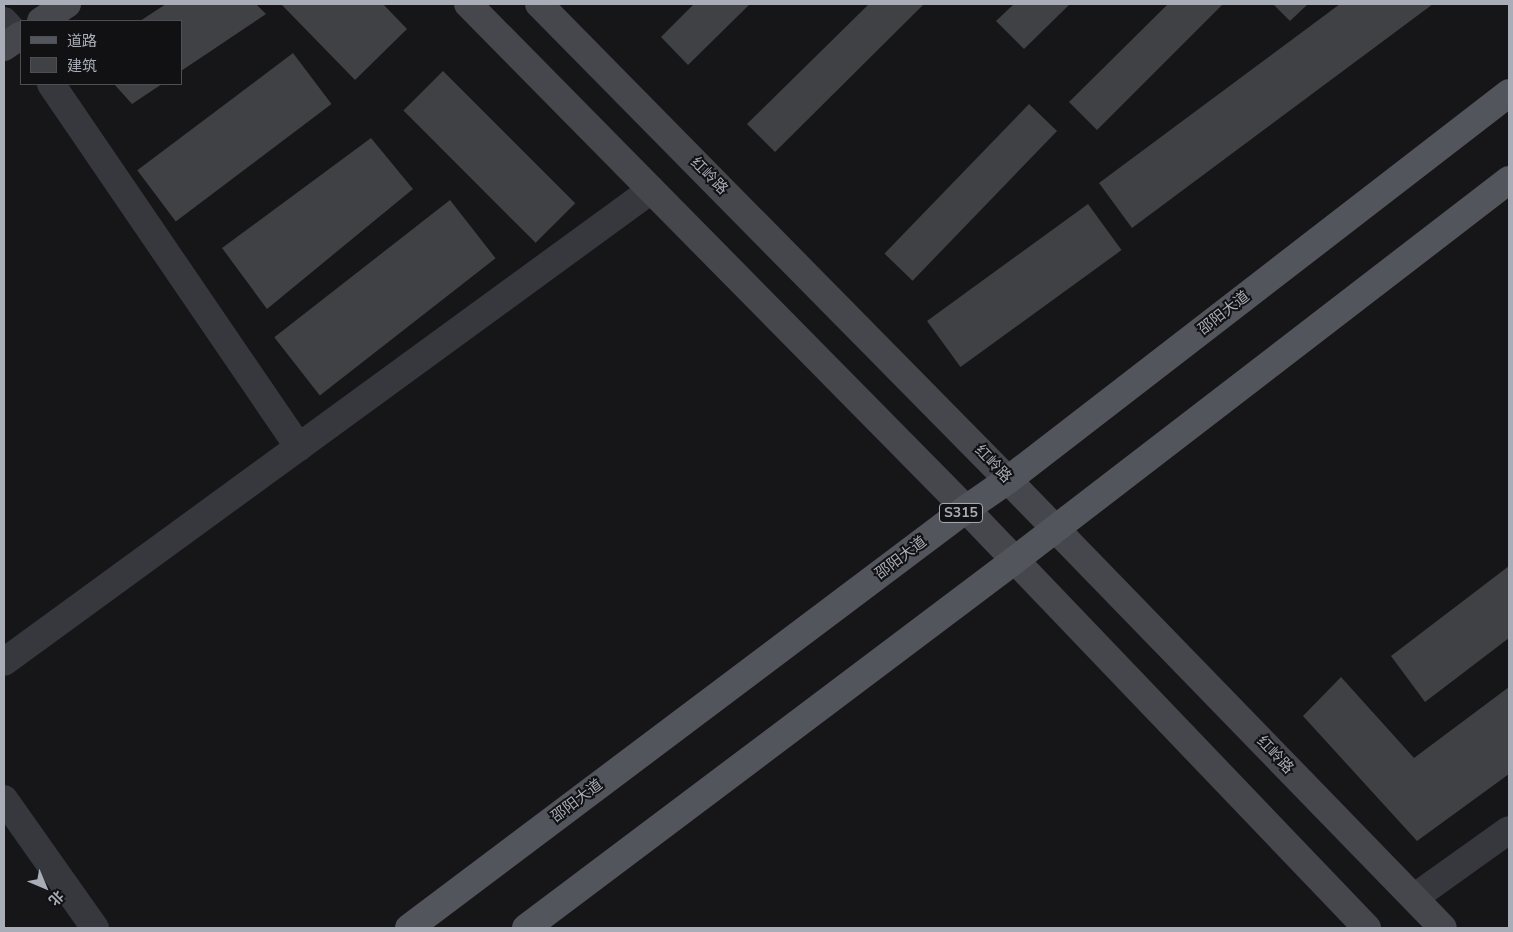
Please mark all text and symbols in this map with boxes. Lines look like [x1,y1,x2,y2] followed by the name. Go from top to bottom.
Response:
[20,20,182,85] legend
[67,31,97,51] text: 道路
[67,56,97,76] text: 建筑
[687,154,731,198] street label: 红岭路
[1195,287,1253,339] street label: 邵阳大道
[971,442,1015,486] street label: 红岭路
[938,502,984,524] road number: S315
[872,533,930,583] street label: 邵阳大道
[1253,733,1297,777] street label: 红岭路
[548,776,606,826] street label: 邵阳大道
[20,862,70,912] north arrow
[44,886,68,910] text: 北

